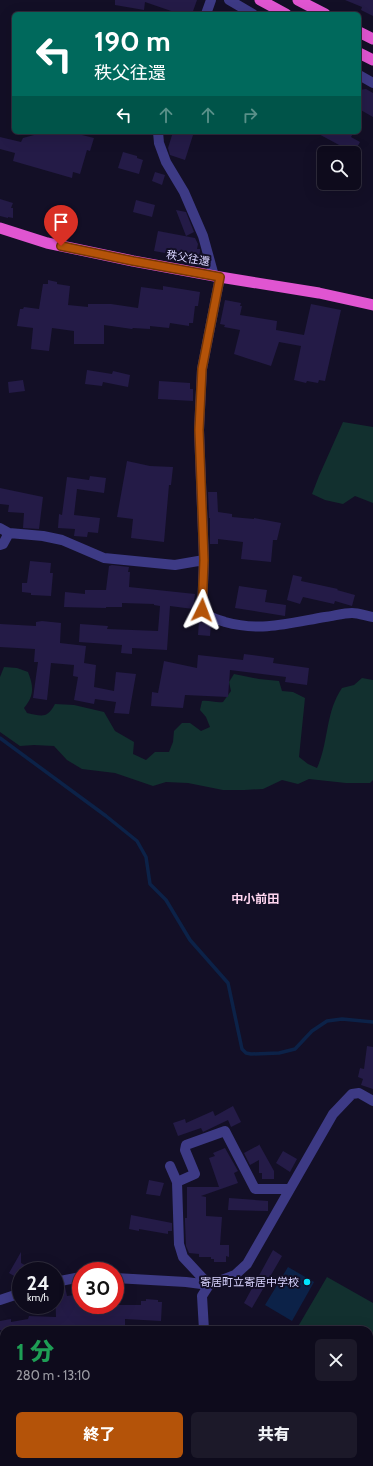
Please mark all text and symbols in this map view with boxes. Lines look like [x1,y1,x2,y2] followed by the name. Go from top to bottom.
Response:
[94,24,170,58] text: 190 m
[28,28,80,80] icon: left
[94,62,166,84] text: 秩父往還
[113,104,135,126] icon: left
[155,104,177,126] icon: ahead
[197,104,219,126] icon: ahead
[239,104,261,126] icon: right
[317,146,361,190] map controls
[317,146,361,190] button: search
[44,205,78,246] pin
[50,211,72,233] icon: arrive
[165,247,211,269] street label: 秩父往還
[181,589,223,631] position arrow
[231,891,279,906] district label: 中小前田
[72,1262,124,1314] speed limit sign: 30
[27,1271,50,1295] text: 24
[200,1275,299,1289] place label: 寄居町立寄居中学校
[302,1277,312,1287] marker: 寄居町立寄居中学校
[27,1291,49,1304] text: km/h
[16,1337,54,1366] text: 1 分
[315,1339,357,1381] button: close
[16,1367,90,1383] text: 280 m · 13:10
[16,1412,183,1458] button: 終了
[191,1412,357,1458] button: 共有

